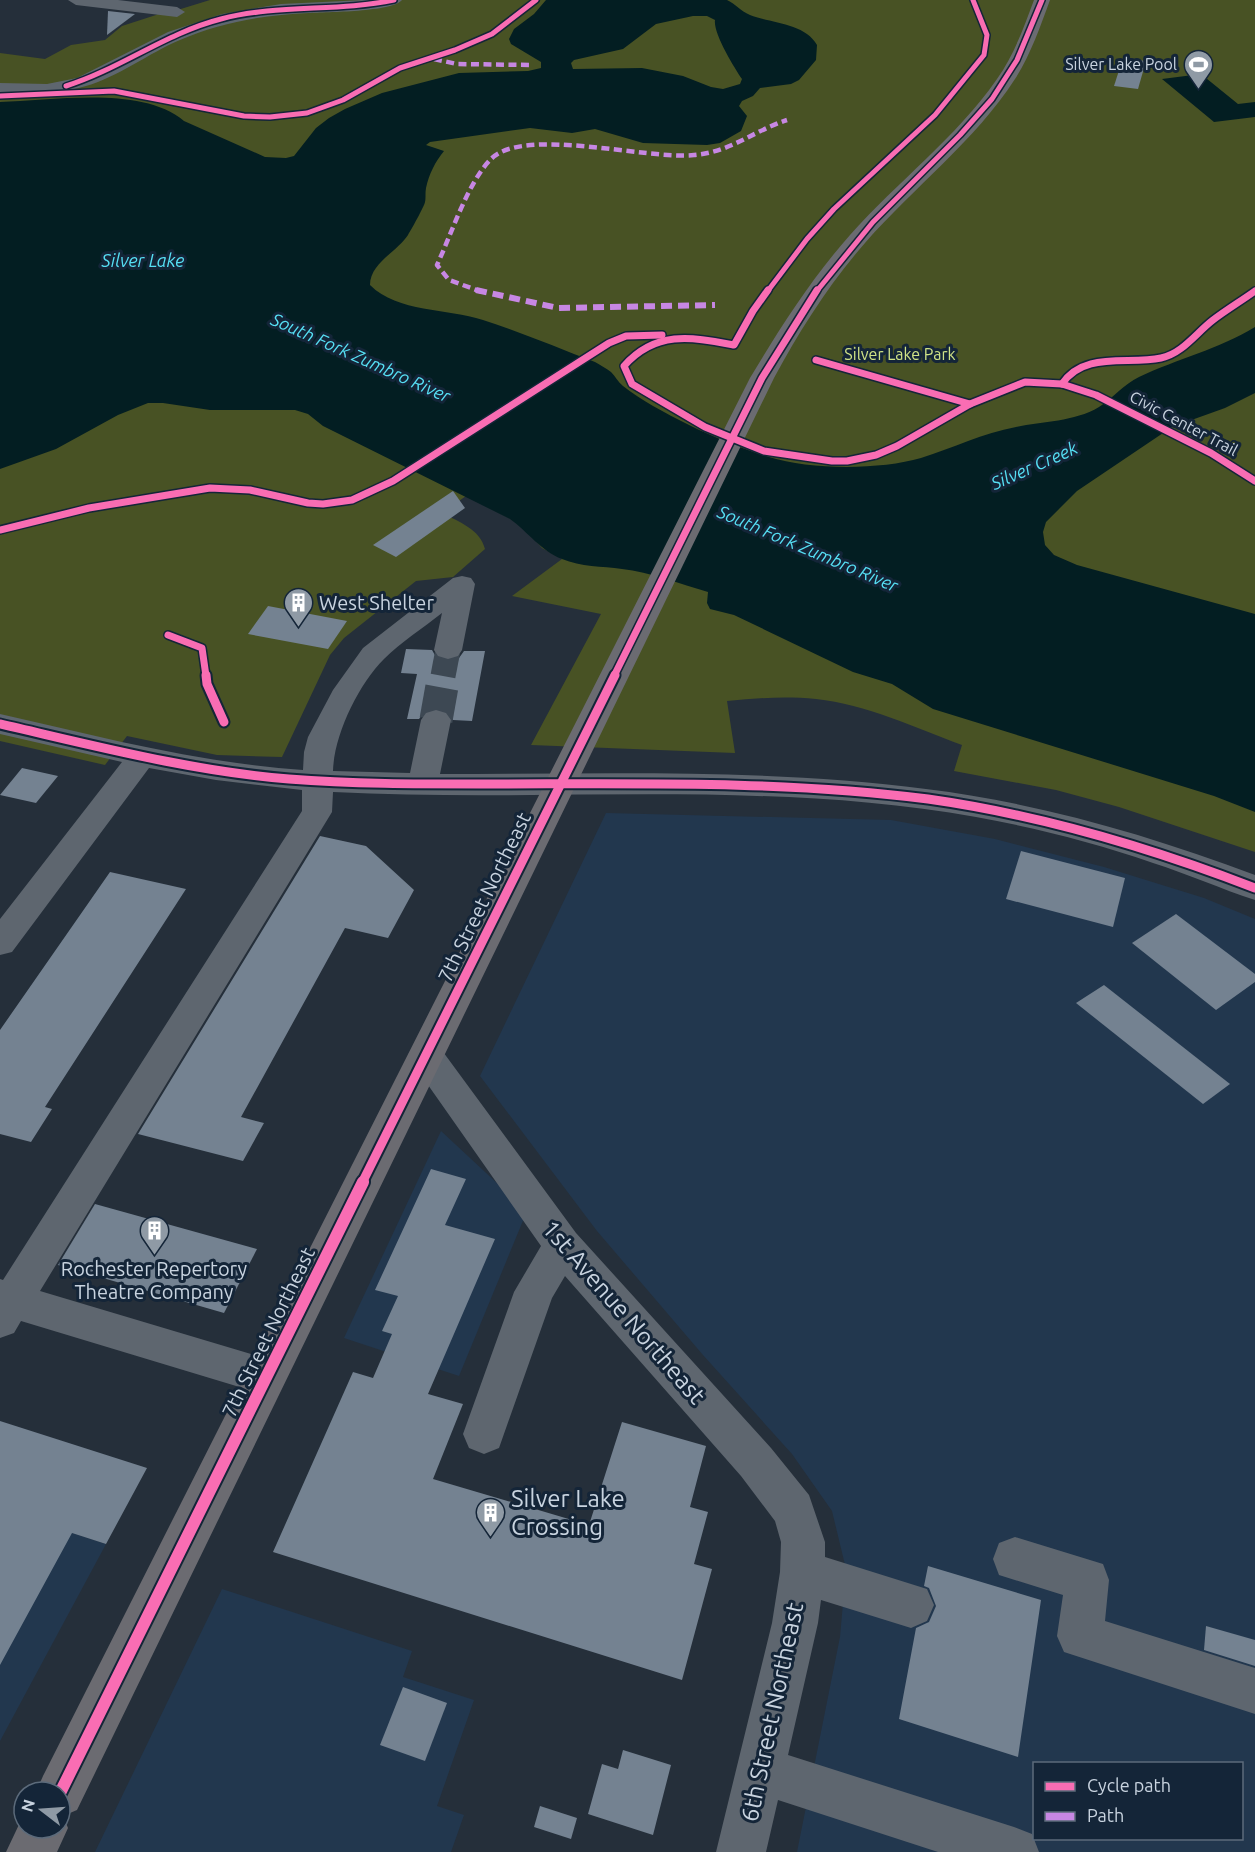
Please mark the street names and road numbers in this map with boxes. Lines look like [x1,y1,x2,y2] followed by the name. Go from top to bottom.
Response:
[1127,387,1241,459] street label: Civic Center Trail
[433,808,535,986] street label: 7th Street Northeast
[537,1215,711,1410] street label: 1st Avenue Northeast
[217,1243,319,1421] street label: 7th Street Northeast
[736,1599,809,1824] street label: 6th Street Northeast

